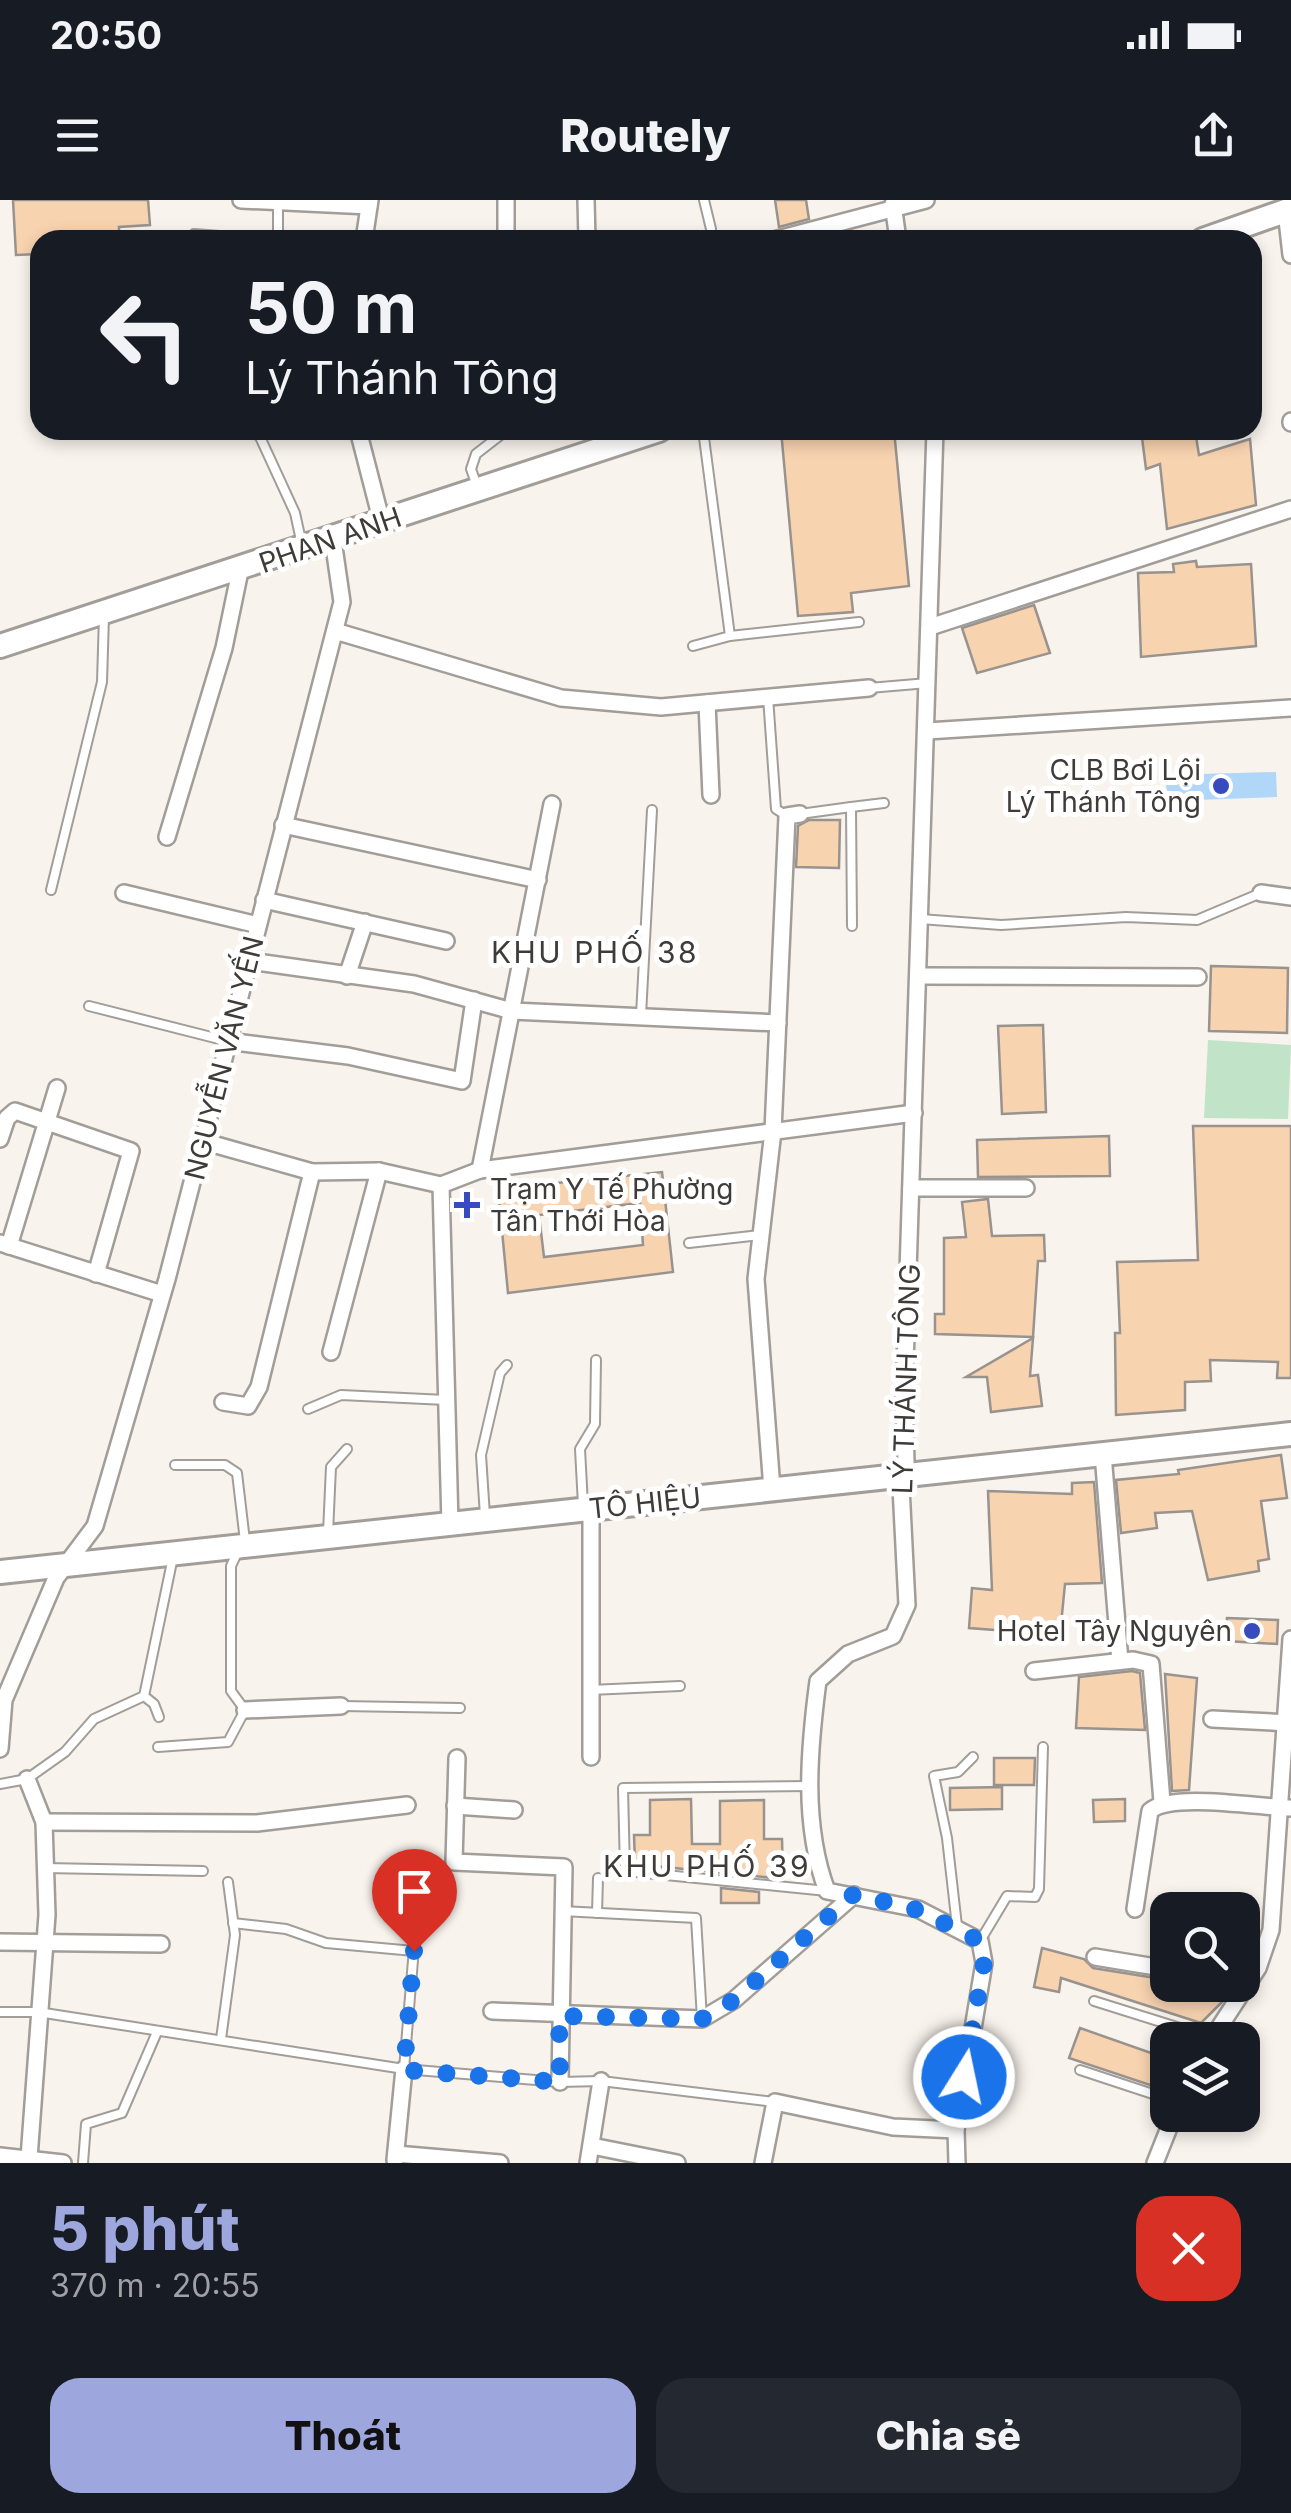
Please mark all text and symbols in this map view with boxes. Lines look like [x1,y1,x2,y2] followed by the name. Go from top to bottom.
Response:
[50,12,162,58] text: 20:50
[50,108,105,163] icon: menu
[560,108,731,163] text: Routely
[1186,108,1241,163] icon: share
[245,265,417,350] text: 50 m
[80,270,210,400] icon: left
[245,350,559,405] text: Lý Thánh Tông
[254,500,406,580] street label: PHAN ANH
[1006,753,1201,819] place label: CLB Bơi Lội Lý Thánh Tông
[1210,775,1232,797] marker: CLB Bơi Lội Lý Thánh Tông
[491,929,699,970] district label: KHU PHỐ 38
[172,931,271,1184] street label: NGUYỄN VĂN YẾN
[490,1172,733,1238] place label: Trạm Y Tế Phường Tân Thới Hòa
[454,1192,480,1218] marker: Trạm Y Tế Phường Tân Thới Hòa
[884,1263,927,1495] street label: LÝ THÁNH TÔNG
[587,1480,703,1526] street label: TÔ HIỆU
[997,1614,1232,1648] place label: Hotel Tây Nguyên
[1241,1620,1263,1642] marker: Hotel Tây Nguyên
[603,1843,811,1884] district label: KHU PHỐ 39
[372,1849,457,1952] pin
[387,1864,442,1919] icon: arrive
[1150,1892,1260,2132] map controls
[1150,1892,1260,2002] button: search
[1150,2022,1260,2132] button: layers
[912,2025,1016,2129] position arrow
[50,2192,240,2264] text: 5 phút
[1136,2196,1241,2301] button: close
[50,2266,260,2305] text: 370 m · 20:55
[50,2378,636,2493] button: Thoát
[656,2378,1241,2493] button: Chia sẻ

